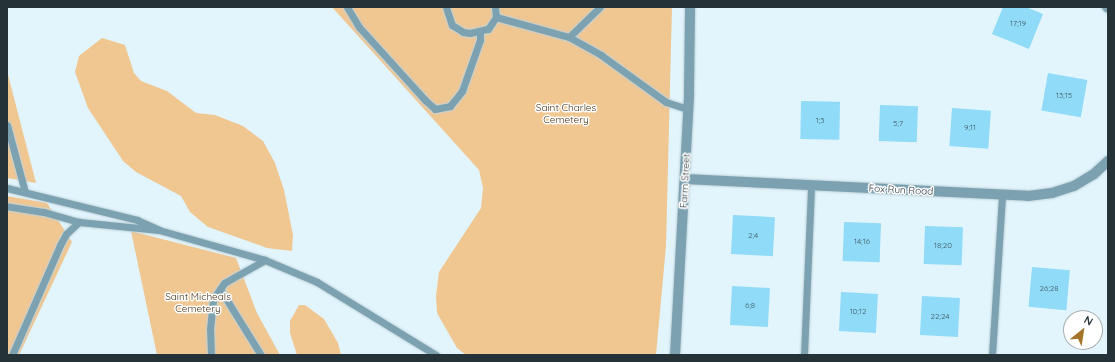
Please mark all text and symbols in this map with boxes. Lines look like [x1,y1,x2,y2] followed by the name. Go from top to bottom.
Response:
[1010,19,1026,29] house number: 17;19
[1056,91,1072,101] house number: 13;15
[536,101,596,124] park label: Saint Charles Cemetery
[816,116,824,126] house number: 1;3
[893,119,903,129] house number: 5;7
[964,123,976,133] house number: 9;11
[678,153,692,209] street label: Farm Street
[868,182,934,198] street label: Fox Run Road
[748,231,758,241] house number: 2;4
[854,237,870,247] house number: 14;16
[934,241,952,251] house number: 18;20
[1039,284,1059,294] house number: 26;28
[165,290,231,314] park label: Saint Micheals Cemetery
[745,301,755,311] house number: 6;8
[850,307,866,317] house number: 10;12
[1063,310,1103,350] north arrow
[931,312,949,322] house number: 22;24
[1081,312,1096,329] text: N

